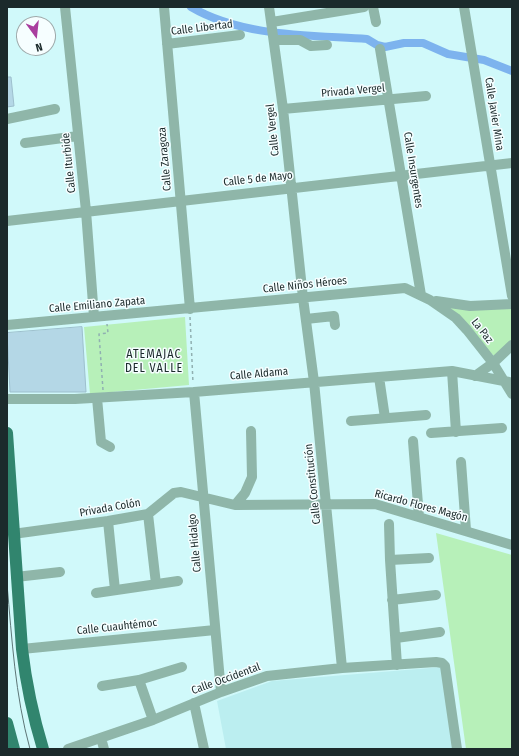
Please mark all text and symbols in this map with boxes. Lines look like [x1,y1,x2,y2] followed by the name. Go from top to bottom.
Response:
[16,16,56,56] north arrow
[170,18,234,38] street label: Calle Libertad
[34,40,44,54] text: N
[482,76,506,152] street label: Calle Javier Mina
[321,82,385,100] street label: Privada Vergel
[264,103,282,157] street label: Calle Vergel
[156,127,174,191] street label: Calle Zaragoza
[400,131,426,209] street label: Calle Insurgentes
[59,132,79,194] street label: Calle Iturbide
[223,169,293,189] street label: Calle 5 de Mayo
[262,274,348,296] street label: Calle Niños Héroes
[48,294,146,316] street label: Calle Emiliano Zapata
[468,316,496,346] street label: La Paz
[125,348,183,376] district label: ATEMAJAC DEL VALLE
[229,365,289,383] street label: Calle Aldama
[302,443,324,525] street label: Calle Constitución
[373,487,469,525] street label: Ricardo Flores Magón
[78,496,142,520] street label: Privada Colón
[186,513,204,573] street label: Calle Hidalgo
[76,616,158,638] street label: Calle Cuauhtémoc
[190,660,262,698] street label: Calle Occidental

